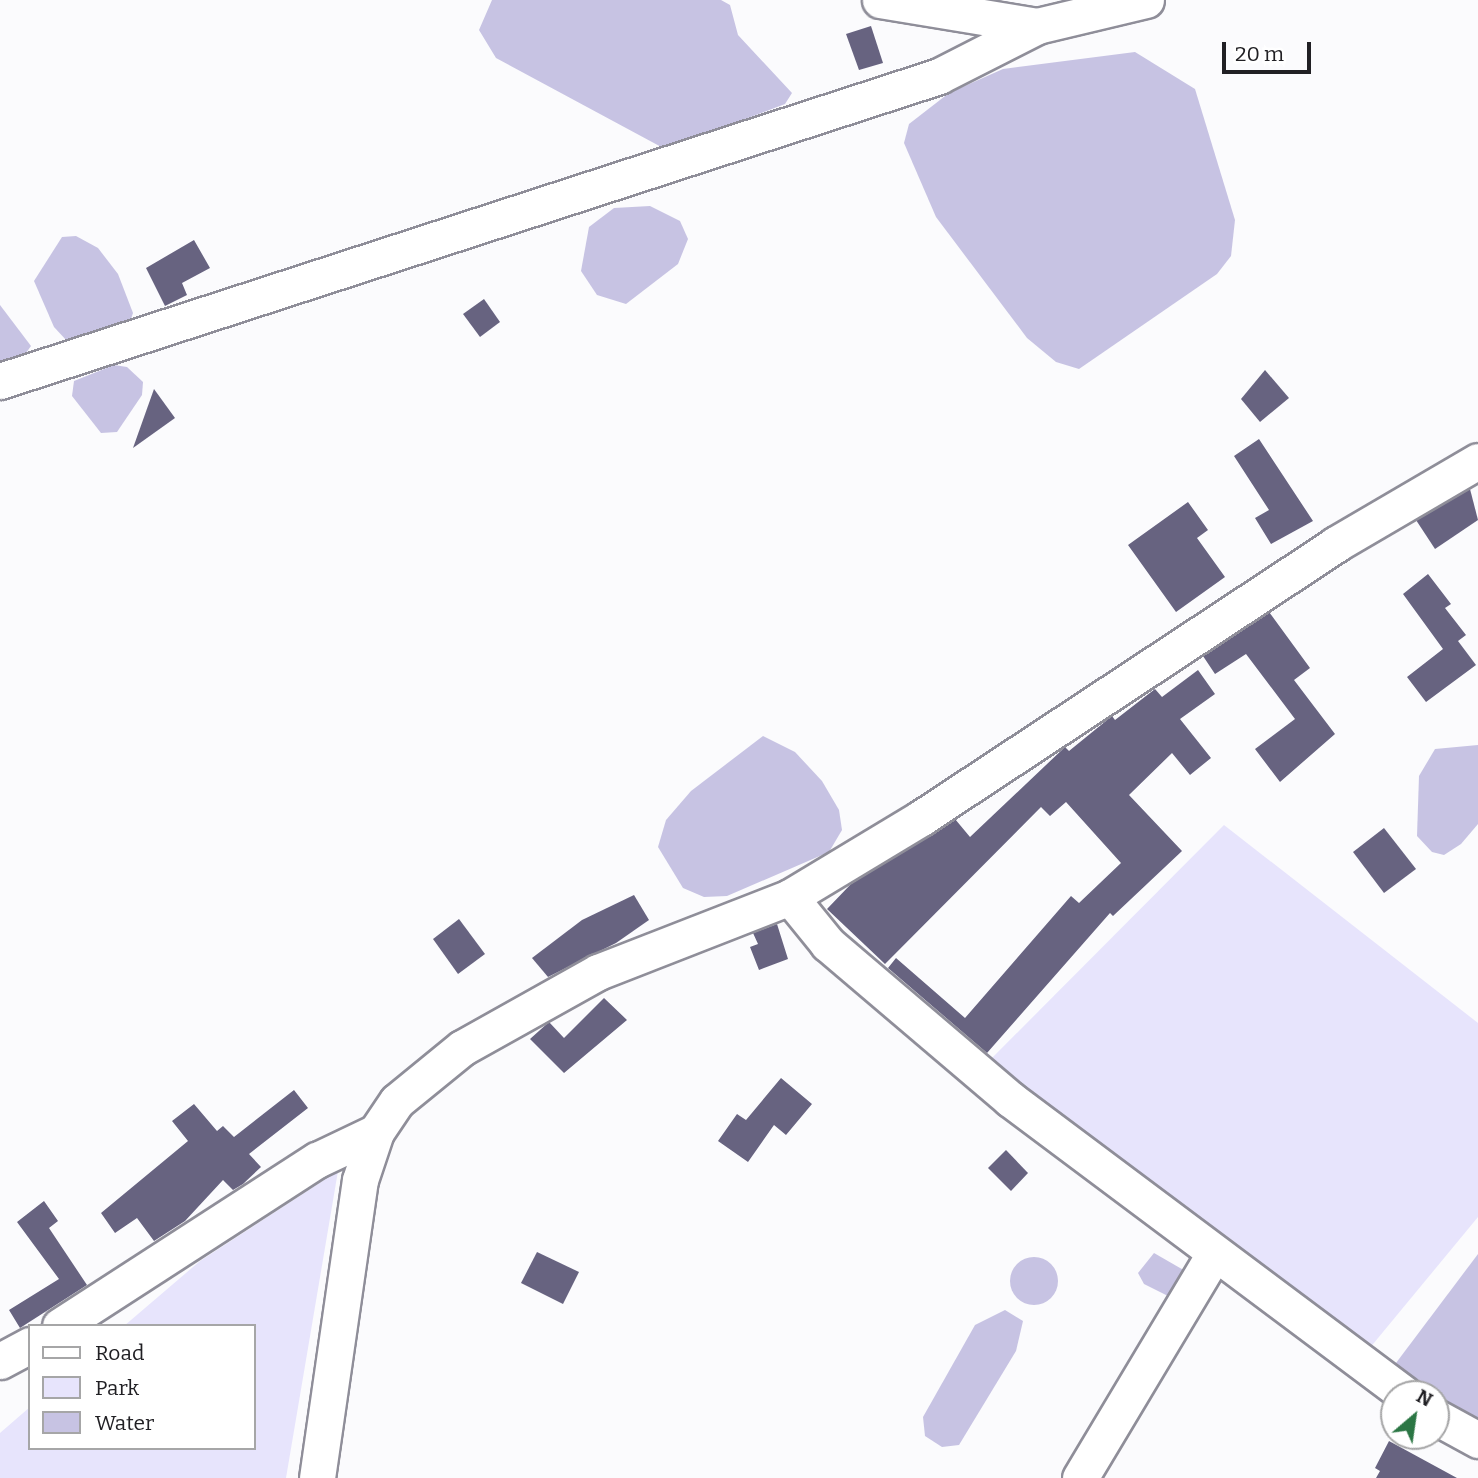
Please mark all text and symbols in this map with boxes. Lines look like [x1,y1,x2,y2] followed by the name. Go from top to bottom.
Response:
[1226,28,1315,72] scale bar
[1235,41,1284,67] text: 20 m
[28,1324,256,1450] legend
[95,1340,144,1366] text: Road
[95,1375,139,1401] text: Park
[1380,1380,1450,1450] north arrow
[1412,1384,1436,1412] text: N
[95,1410,154,1436] text: Water

